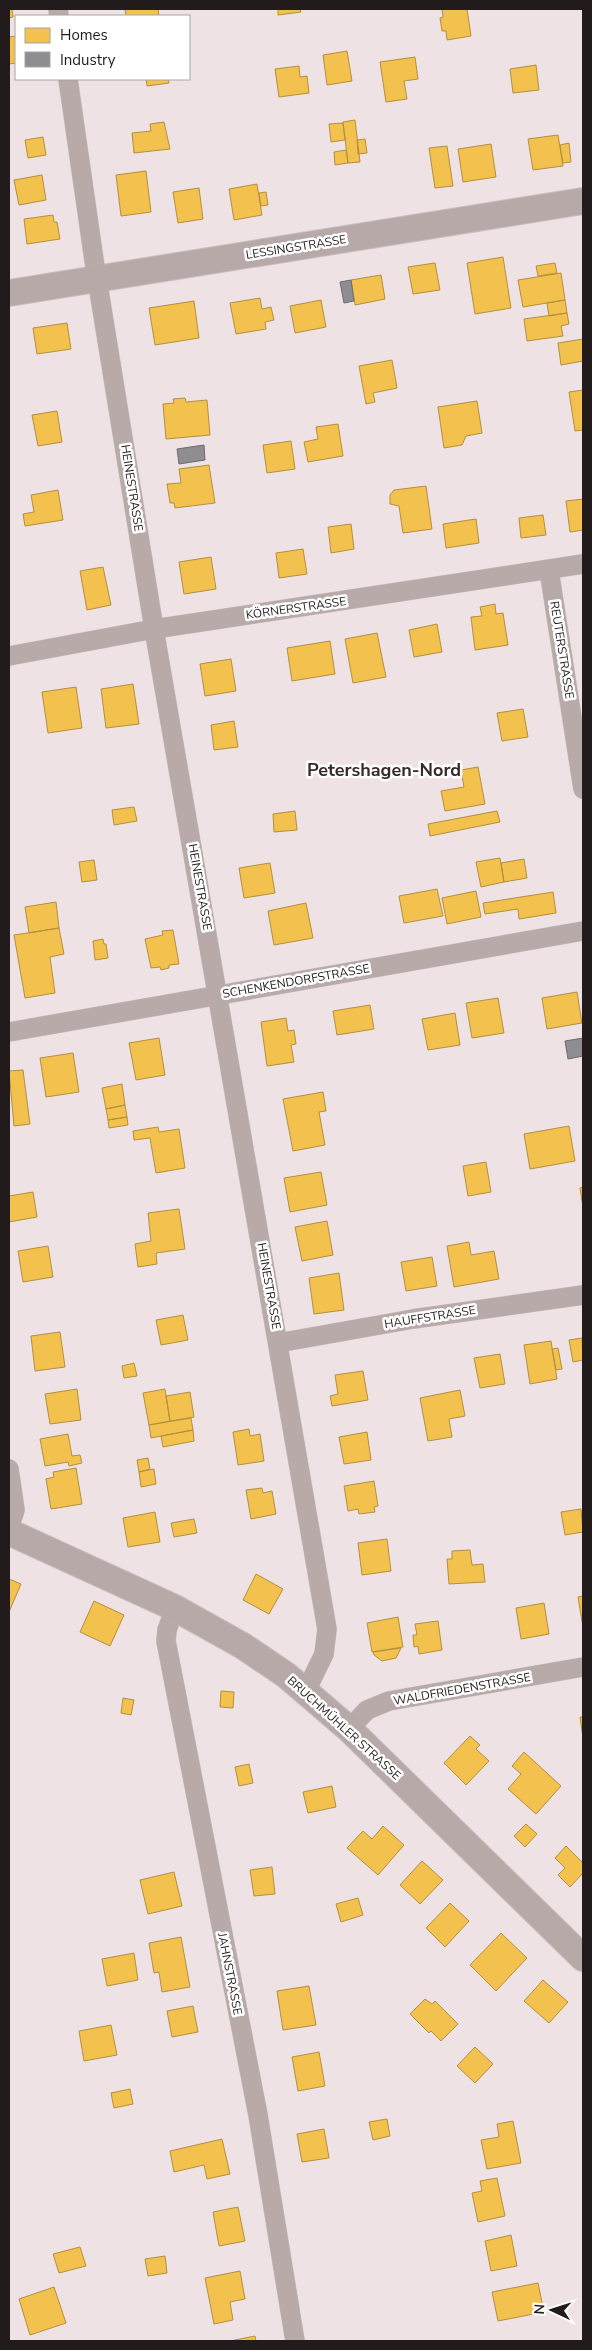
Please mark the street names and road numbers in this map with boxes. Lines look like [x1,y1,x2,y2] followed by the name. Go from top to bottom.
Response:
[245,231,347,263] street label: LESSINGSTRASSE
[117,443,147,533] street label: HEINESTRASSE
[245,593,347,623] street label: KÖRNERSTRASSE
[546,600,578,700] street label: REUTERSTRASSE
[185,842,215,932] street label: HEINESTRASSE
[221,960,371,1002] street label: SCHENKENDORFSTRASSE
[254,1241,284,1331] street label: HEINESTRASSE
[383,1302,477,1332] street label: HAUFFSTRASSE
[392,1669,532,1709] street label: WALDFRIEDENSTRASSE
[284,1673,404,1783] street label: BRUCHMÜHLER STRASSE
[214,1931,246,2016] street label: JAHNSTRASSE

